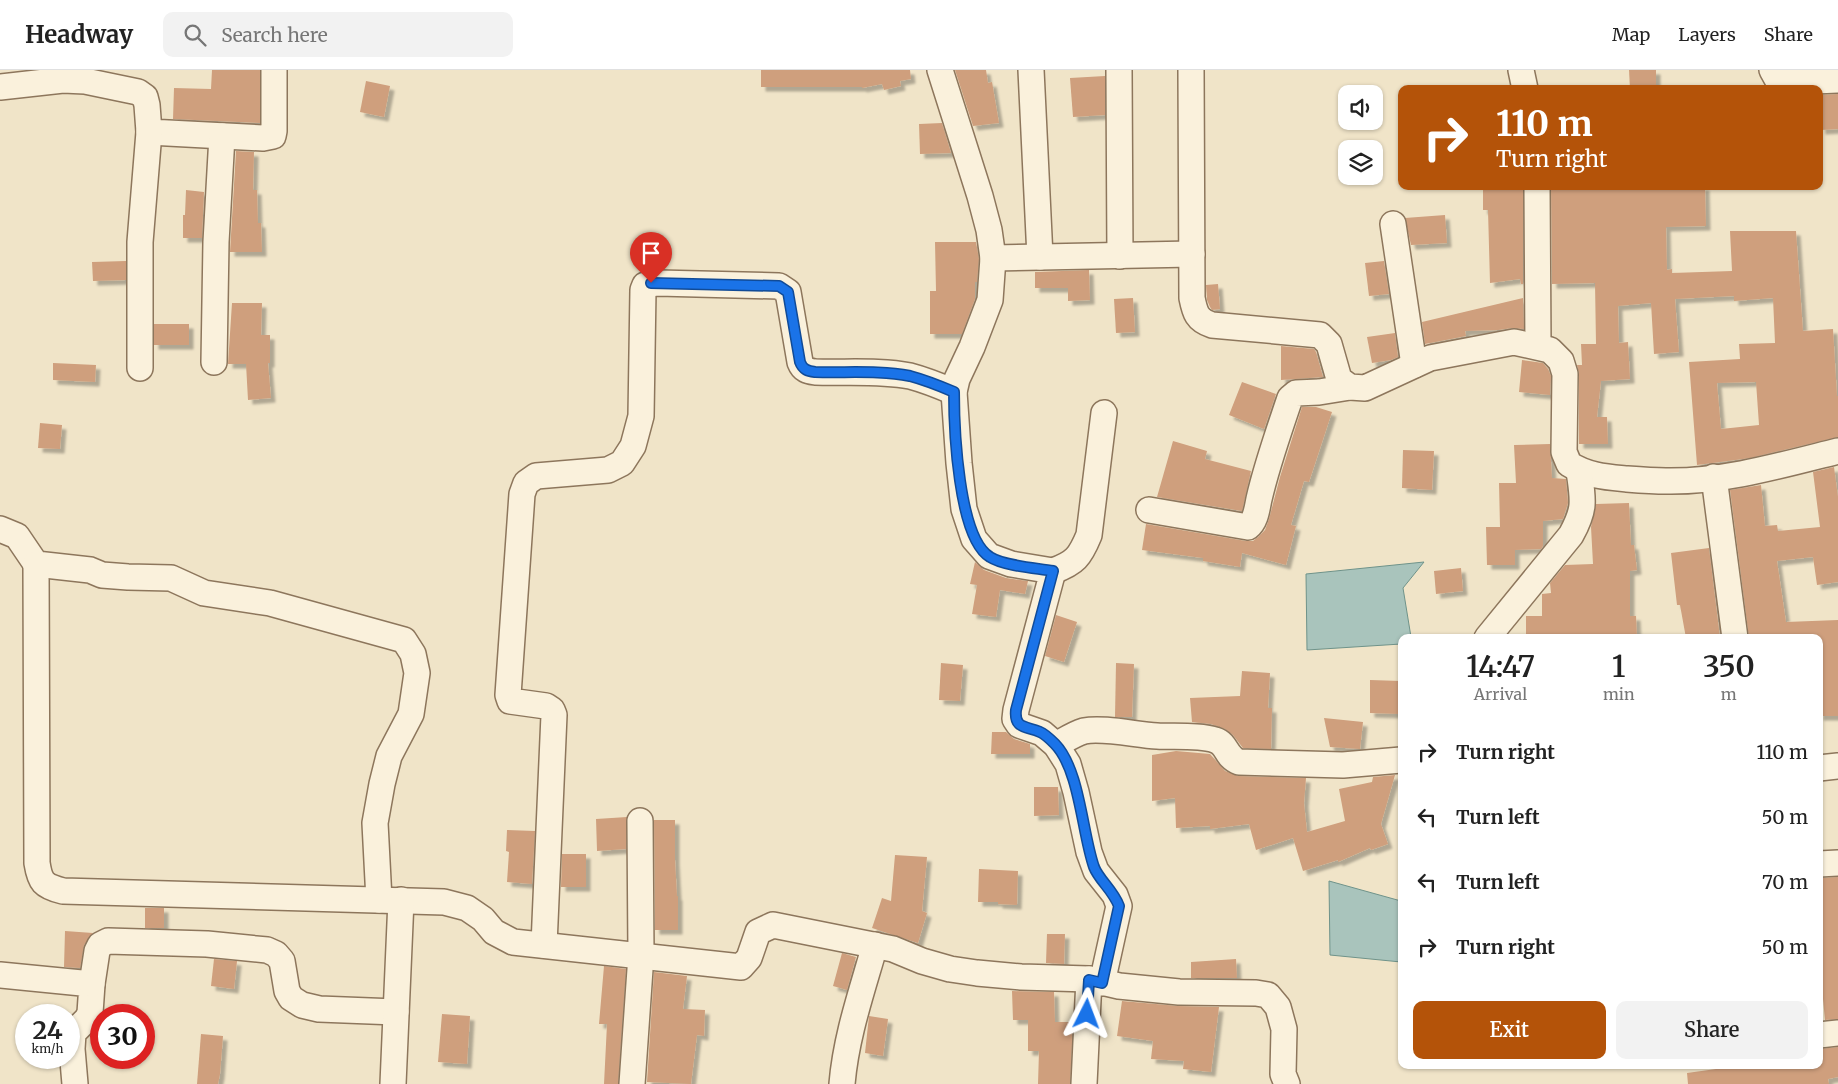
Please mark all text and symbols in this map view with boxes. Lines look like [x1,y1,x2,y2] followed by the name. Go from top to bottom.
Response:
[163,12,513,57] search box
[25,19,133,50] text: Headway
[181,21,209,49] icon: search
[221,23,328,47] text: Search here
[1612,23,1650,46] text: Map
[1678,23,1736,46] text: Layers
[1764,23,1813,46] text: Share
[1338,85,1383,185] map controls
[1338,85,1383,130] button: sound
[1496,102,1593,146] text: 110 m
[1413,105,1478,170] icon: right
[1338,140,1383,185] button: layers
[1496,145,1607,173] text: Turn right
[630,232,672,283] pin
[637,239,665,267] icon: arrive
[1466,647,1535,685] text: 14:47
[1612,647,1626,685] text: 1
[1703,647,1755,685] text: 350
[1474,684,1527,704] text: Arrival
[1603,684,1635,704] text: min
[1721,684,1737,704] text: m
[1413,738,1441,766] icon: right
[1456,740,1555,764] text: Turn right
[1757,740,1808,764] text: 110 m
[1413,803,1441,831] icon: left
[1456,805,1540,829] text: Turn left
[1762,805,1808,829] text: 50 m
[1413,868,1441,896] icon: left
[1456,870,1540,894] text: Turn left
[1762,870,1808,894] text: 70 m
[1413,933,1441,961] icon: right
[1456,935,1555,959] text: Turn right
[1762,935,1808,959] text: 50 m
[1060,987,1112,1039] position arrow
[1413,1001,1606,1059] button: Exit
[1616,1001,1808,1059] button: Share
[90,1004,155,1069] speed limit sign: 30
[32,1014,63,1046] text: 24
[32,1041,63,1056] text: km/h

